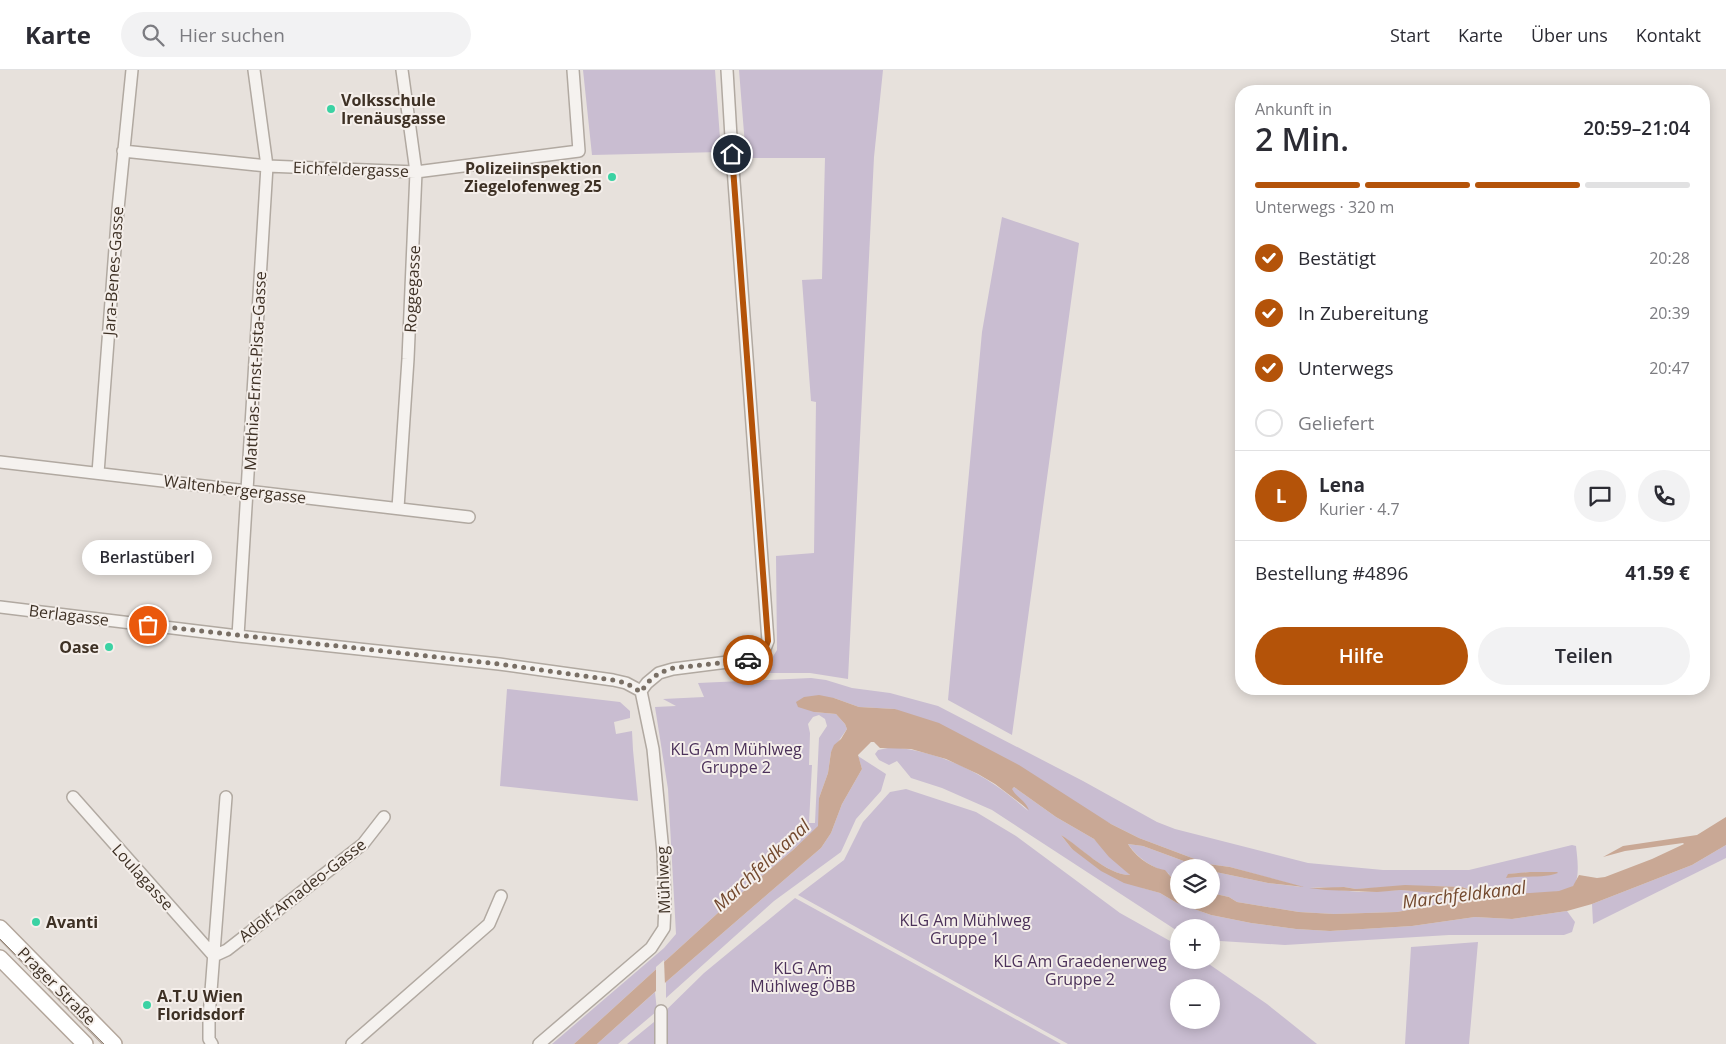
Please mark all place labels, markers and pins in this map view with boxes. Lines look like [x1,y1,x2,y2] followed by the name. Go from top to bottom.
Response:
[341,89,446,129] place label: Volksschule Irenäusgasse
[325,103,337,115] marker: Volksschule Irenäusgasse
[711,133,753,175] pin
[464,157,602,197] place label: Polizeiinspektion Ziegelofenweg 25
[606,171,618,183] marker: Polizeiinspektion Ziegelofenweg 25
[83,540,213,575] callout: Berlastüberl
[127,604,169,646] pin
[59,636,99,658] place label: Oase
[103,641,115,653] marker: Oase
[46,911,98,933] place label: Avanti
[30,916,42,928] marker: Avanti
[157,985,245,1025] place label: A.T.U Wien Floridsdorf
[141,999,153,1011] marker: A.T.U Wien Floridsdorf

